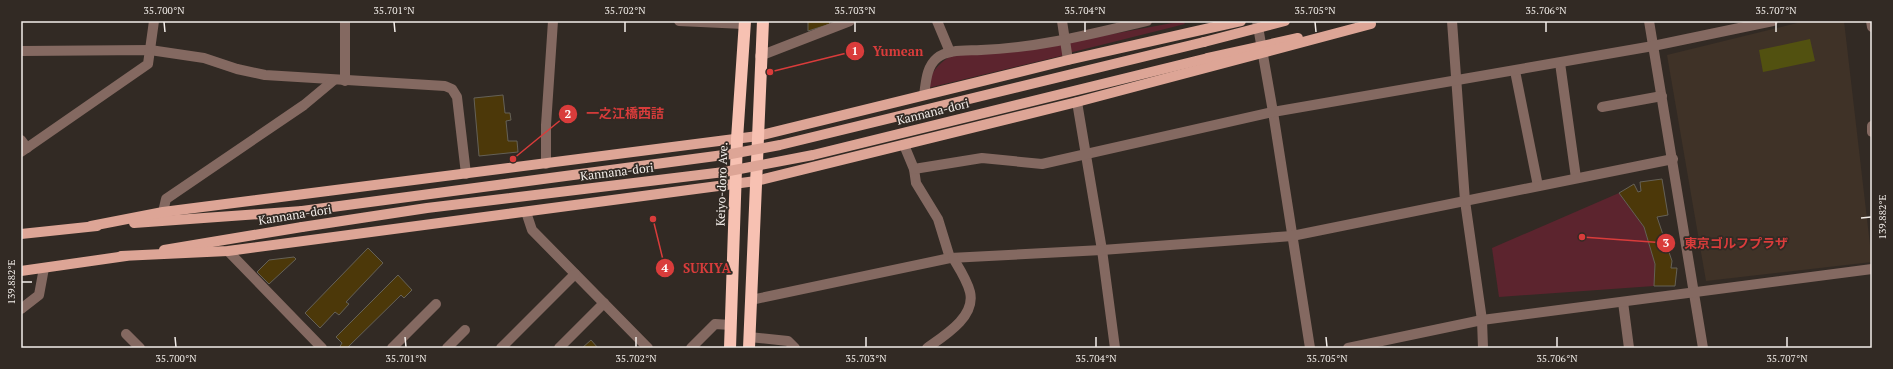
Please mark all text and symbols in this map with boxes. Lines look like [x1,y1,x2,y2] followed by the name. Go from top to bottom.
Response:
[144,4,185,17] text: 35.700°N
[374,4,415,17] text: 35.701°N
[605,4,646,17] text: 35.702°N
[835,4,876,17] text: 35.703°N
[1065,4,1106,17] text: 35.704°N
[1295,4,1336,17] text: 35.705°N
[1526,4,1567,17] text: 35.706°N
[1756,4,1797,17] text: 35.707°N
[845,38,931,63] callout: Yumean
[873,42,924,60] text: Yumean
[852,43,858,58] text: 1
[895,95,971,128] street label: Kannana-dori
[558,101,672,126] callout: 一之江橋西詰
[586,104,664,122] text: 一之江橋西詰
[565,106,572,121] text: 2
[713,142,730,226] street label: Keiyo-doro Ave.
[579,160,655,183] street label: Kannana-dori
[1876,194,1889,239] text: 139.882°E
[257,201,333,228] street label: Kannana-dori
[1656,231,1796,256] callout: 東京ゴルフプラザ
[1684,234,1788,252] text: 東京ゴルフプラザ
[1663,235,1670,250] text: 3
[655,256,739,281] callout: SUKIYA
[5,259,18,304] text: 139.882°E
[683,259,731,277] text: SUKIYA
[662,260,669,275] text: 4
[156,352,197,365] text: 35.700°N
[386,352,427,365] text: 35.701°N
[616,352,657,365] text: 35.702°N
[846,352,887,365] text: 35.703°N
[1076,352,1117,365] text: 35.704°N
[1307,352,1348,365] text: 35.705°N
[1537,352,1578,365] text: 35.706°N
[1767,352,1808,365] text: 35.707°N

